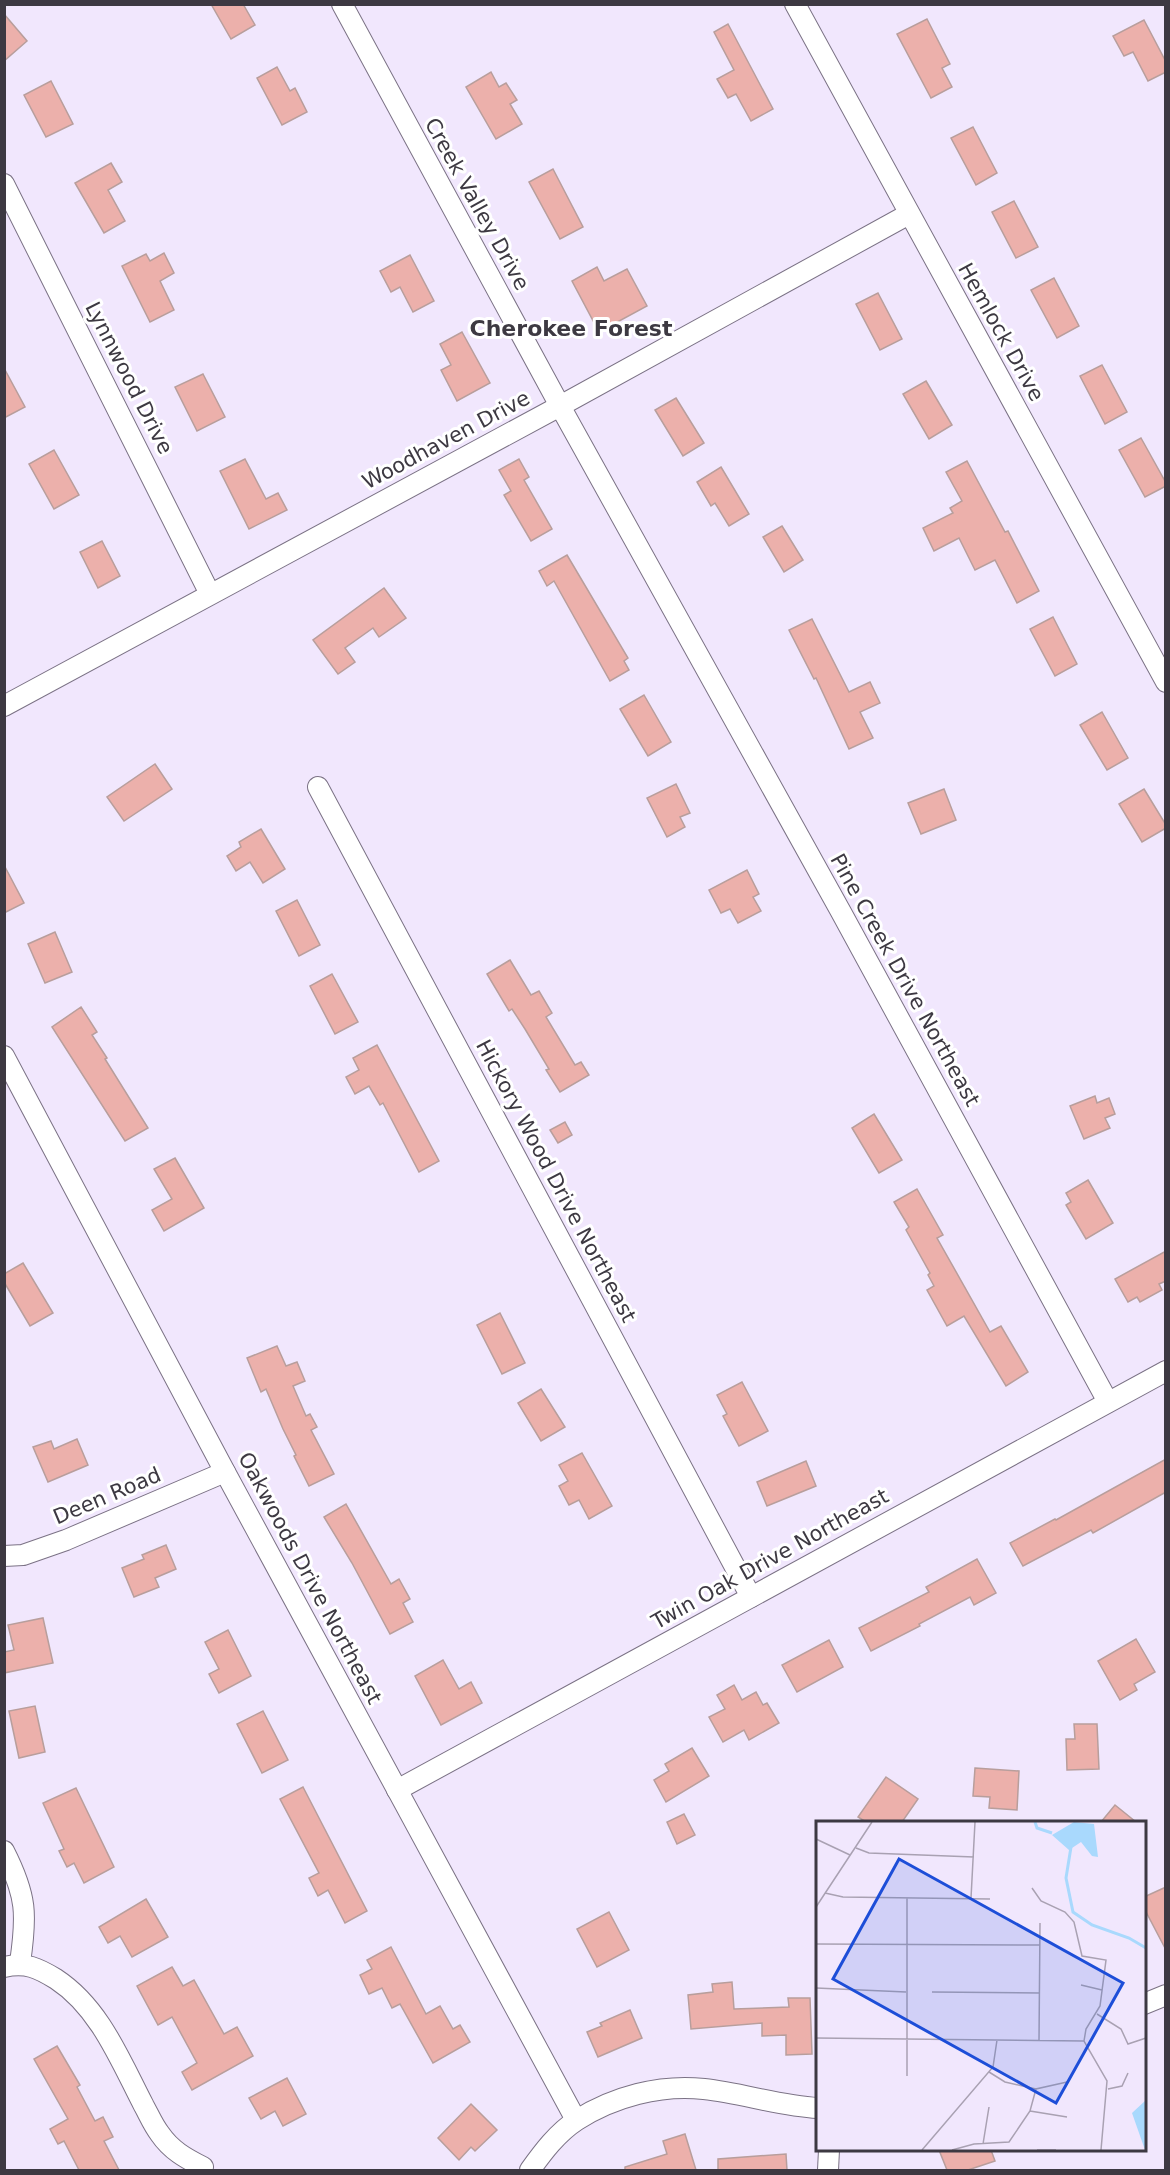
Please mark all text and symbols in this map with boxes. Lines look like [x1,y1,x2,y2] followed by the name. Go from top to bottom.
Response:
[420,114,534,294] street label: Creek Valley Drive
[953,259,1049,405] street label: Hemlock Drive
[80,298,178,458] street label: Lynnwood Drive
[470,316,673,341] district label: Cherokee Forest
[358,386,534,494] street label: Woodhaven Drive
[825,850,985,1110] street label: Pine Creek Drive Northeast
[471,1036,641,1326] street label: Hickory Wood Drive Northeast
[233,1448,387,1708] street label: Oakwoods Drive Northeast
[50,1463,164,1529] street label: Deen Road
[647,1484,893,1635] street label: Twin Oak Drive Northeast
[816,1821,1146,2151] inset map

